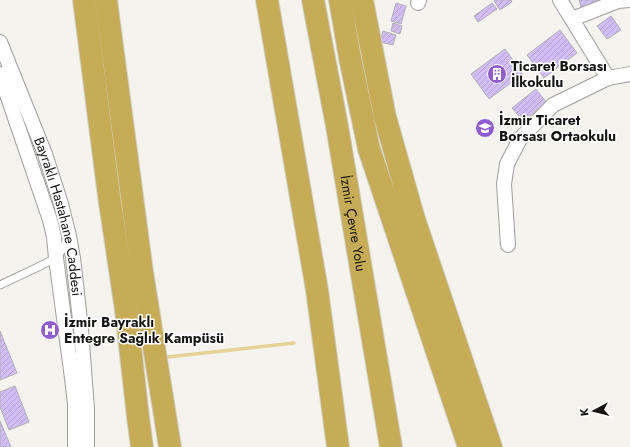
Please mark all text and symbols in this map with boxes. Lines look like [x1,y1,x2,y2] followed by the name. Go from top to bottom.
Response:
[511,56,607,92] place label: Ticaret Borsası İlkokulu
[486,63,508,85] building icon: Ticaret Borsası İlkokulu
[499,110,616,146] place label: İzmir Ticaret Borsası Ortaokulu
[474,117,496,139] school or university icon: İzmir Ticaret Borsası Ortaokulu
[29,134,87,297] street label: Bayraklı Hastahane Caddesi
[335,174,371,273] street label: İzmir Çevre Yolu
[64,312,224,348] place label: İzmir Bayraklı Entegre Sağlık Kampüsü
[39,319,61,341] hospital icon: İzmir Bayraklı Entegre Sağlık Kampüsü
[574,391,614,431] north arrow
[576,407,592,417] text: K

